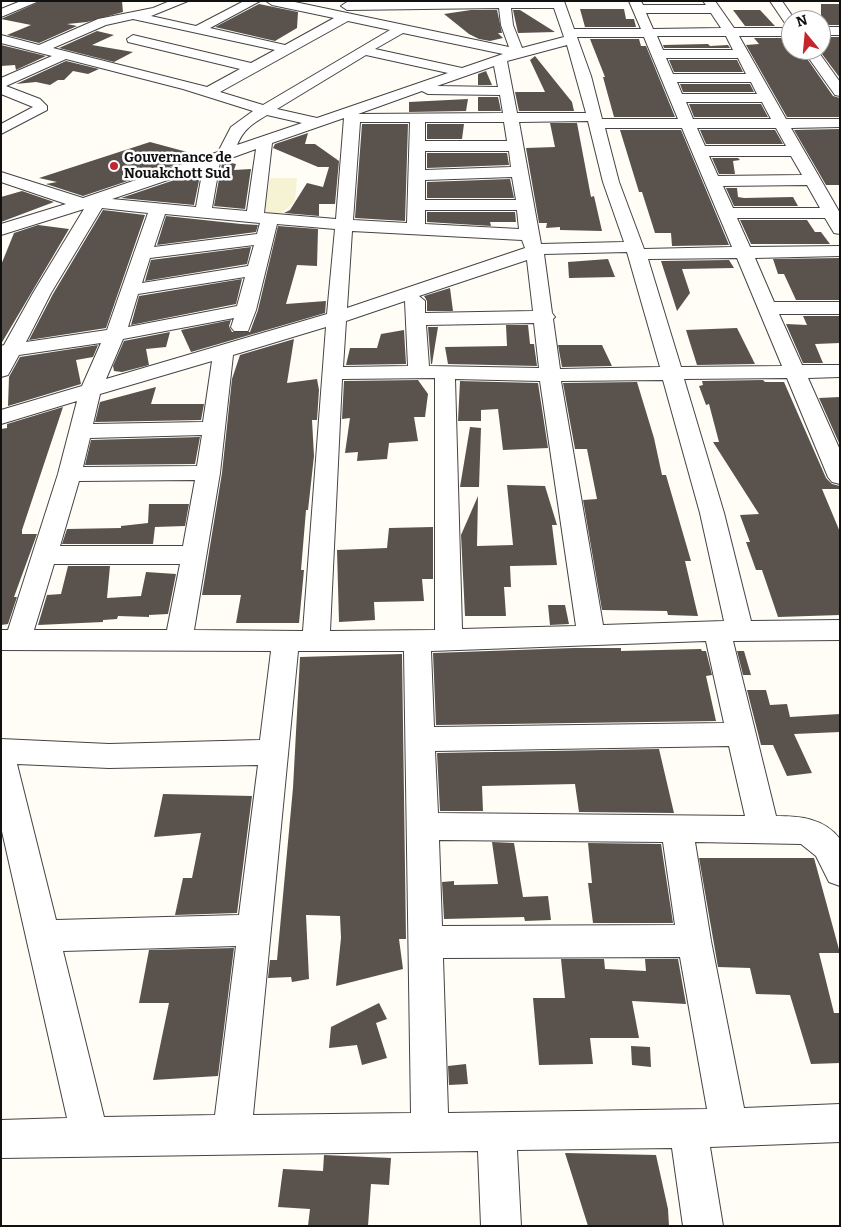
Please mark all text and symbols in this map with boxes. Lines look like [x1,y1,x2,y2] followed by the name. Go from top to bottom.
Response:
[781,10,831,60] north arrow
[794,11,809,31] text: N
[124,150,232,182] place label: Gouvernance de Nouakchott Sud
[108,160,120,172] marker: Gouvernance de Nouakchott Sud

